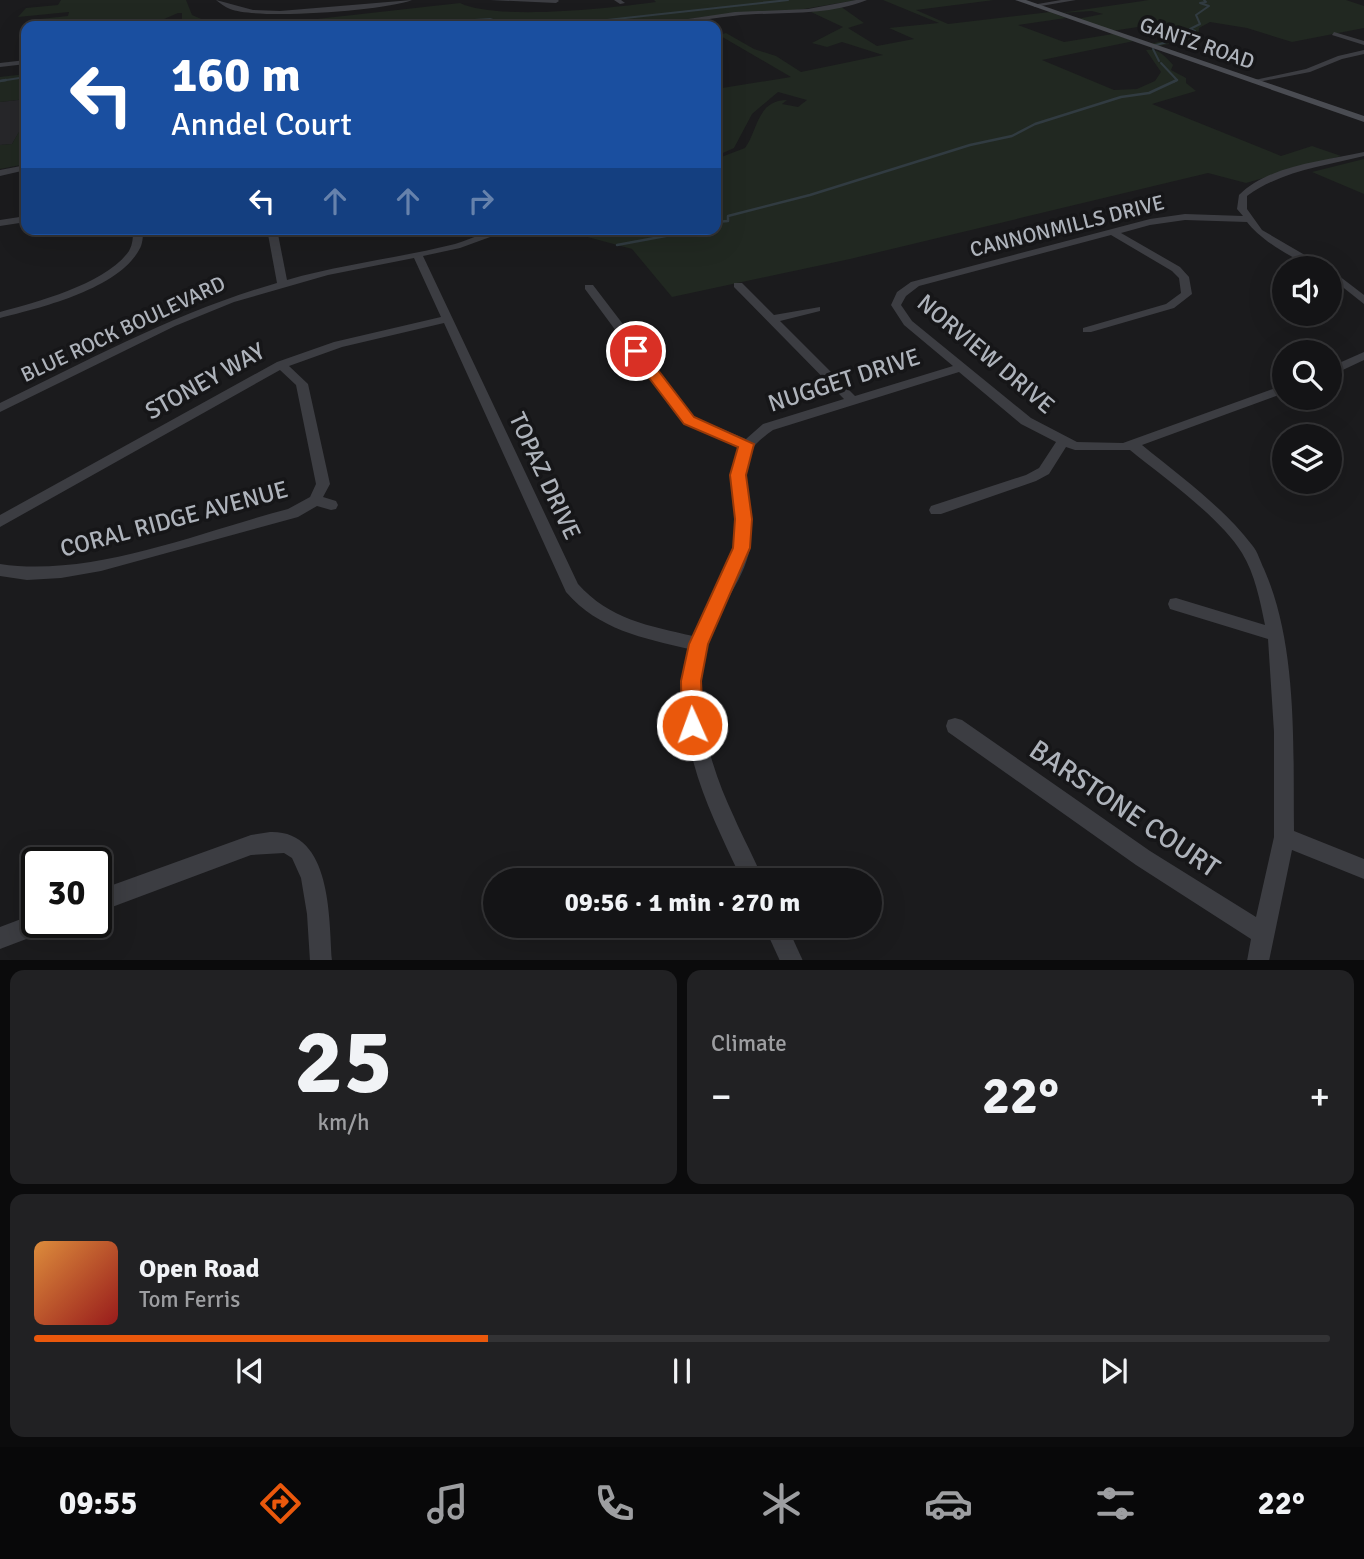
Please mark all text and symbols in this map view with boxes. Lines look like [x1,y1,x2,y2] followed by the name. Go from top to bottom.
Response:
[1136,11,1258,75] street label: GANTZ ROAD
[171,45,301,105] text: 160 m
[56,49,147,140] icon: left
[171,105,352,144] text: Anndel Court
[243,182,281,220] icon: left
[316,182,354,220] icon: ahead
[389,182,427,220] icon: ahead
[462,182,500,220] icon: right
[967,189,1167,263] street label: CANNONMILLS DRIVE
[1272,256,1342,494] map controls
[1272,256,1342,326] button: sound
[17,270,229,388] street label: BLUE ROCK BOULEVARD
[911,288,1061,420] street label: NORVIEW DRIVE
[606,321,666,381] pin
[617,332,655,370] icon: arrive
[140,336,270,426] street label: STONEY WAY
[1272,340,1342,410] button: search
[764,341,924,419] street label: NUGGET DRIVE
[502,408,588,544] street label: TOPAZ DRIVE
[1272,424,1342,494] button: layers
[57,474,291,564] street label: CORAL RIDGE AVENUE
[655,688,729,762] position arrow
[1023,733,1226,885] street label: BARSTONE COURT
[21,847,112,938] speed limit sign: 30
[565,887,800,919] text: 09:56 · 1 min · 270 m
[294,1006,393,1119] text: 25
[711,1029,787,1058] text: Climate
[982,1064,1059,1128] text: 22°
[711,1073,732,1120] text: −
[1309,1073,1330,1120] text: +
[317,1108,370,1137] text: km/h
[139,1253,260,1285] text: Open Road
[139,1285,240,1314] text: Tom Ferris
[231,1352,269,1390] icon: previous
[663,1352,701,1390] icon: pause
[1095,1352,1133,1390] icon: next
[256,1479,305,1528] icon: directions
[423,1479,472,1528] icon: music
[590,1479,639,1528] icon: phone
[757,1479,806,1528] icon: climate
[924,1479,973,1528] icon: car
[1091,1479,1140,1528] icon: filters
[59,1484,138,1523] text: 09:55
[1258,1484,1305,1523] text: 22°

